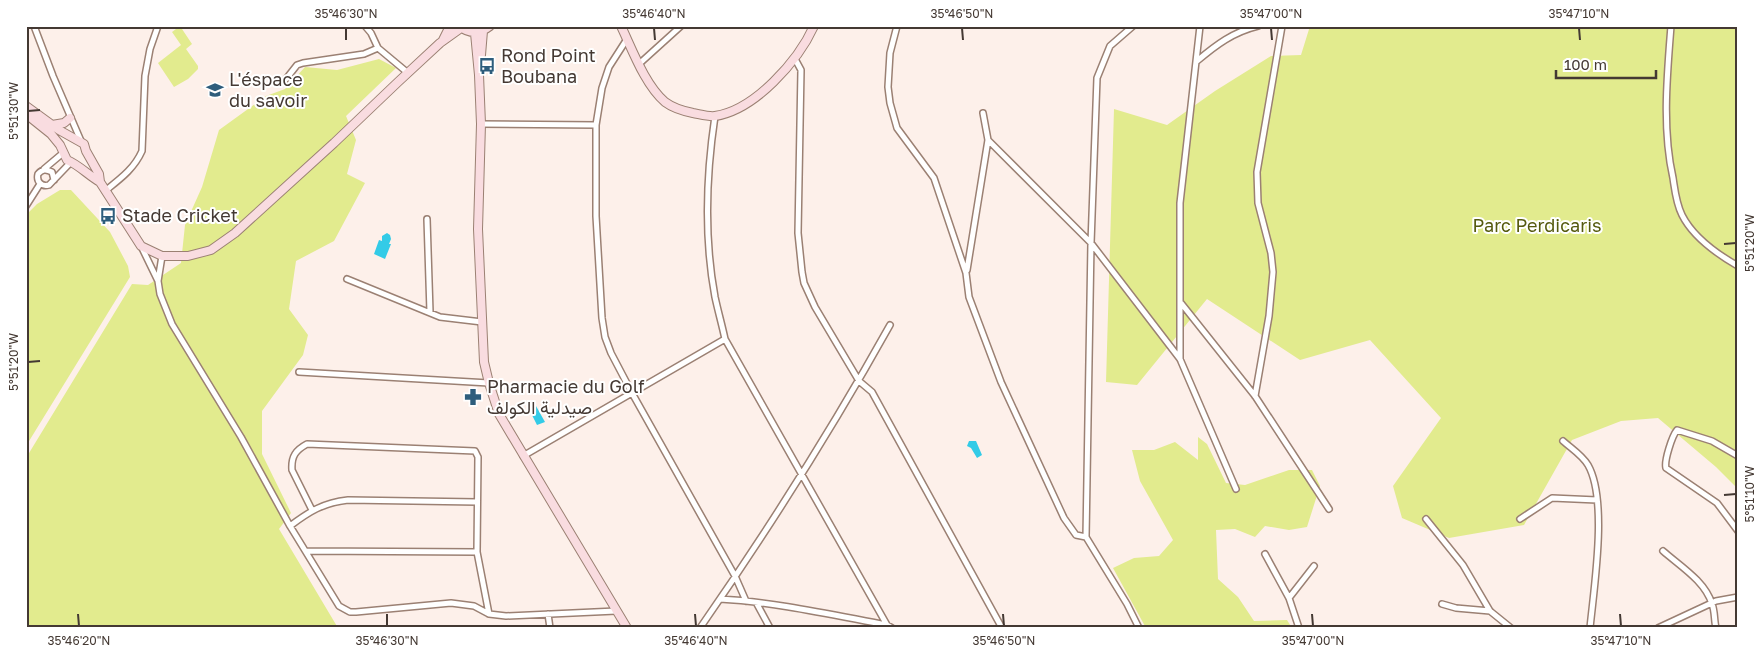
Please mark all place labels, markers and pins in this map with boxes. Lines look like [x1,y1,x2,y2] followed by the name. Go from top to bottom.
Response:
[501,44,596,87] place label: Rond Point Boubana
[477,56,497,76] bus stop icon: Rond Point Boubana
[229,68,307,111] place label: L'éspace du savoir
[205,80,225,100] school or university icon: L'éspace du savoir
[122,204,238,226] place label: Stade Cricket
[98,206,118,226] bus stop icon: Stade Cricket
[487,375,645,419] place label: Pharmacie du Golf صيدلية الكولف
[463,387,483,407] pharmacy icon: Pharmacie du Golf صيدلية الكولف

